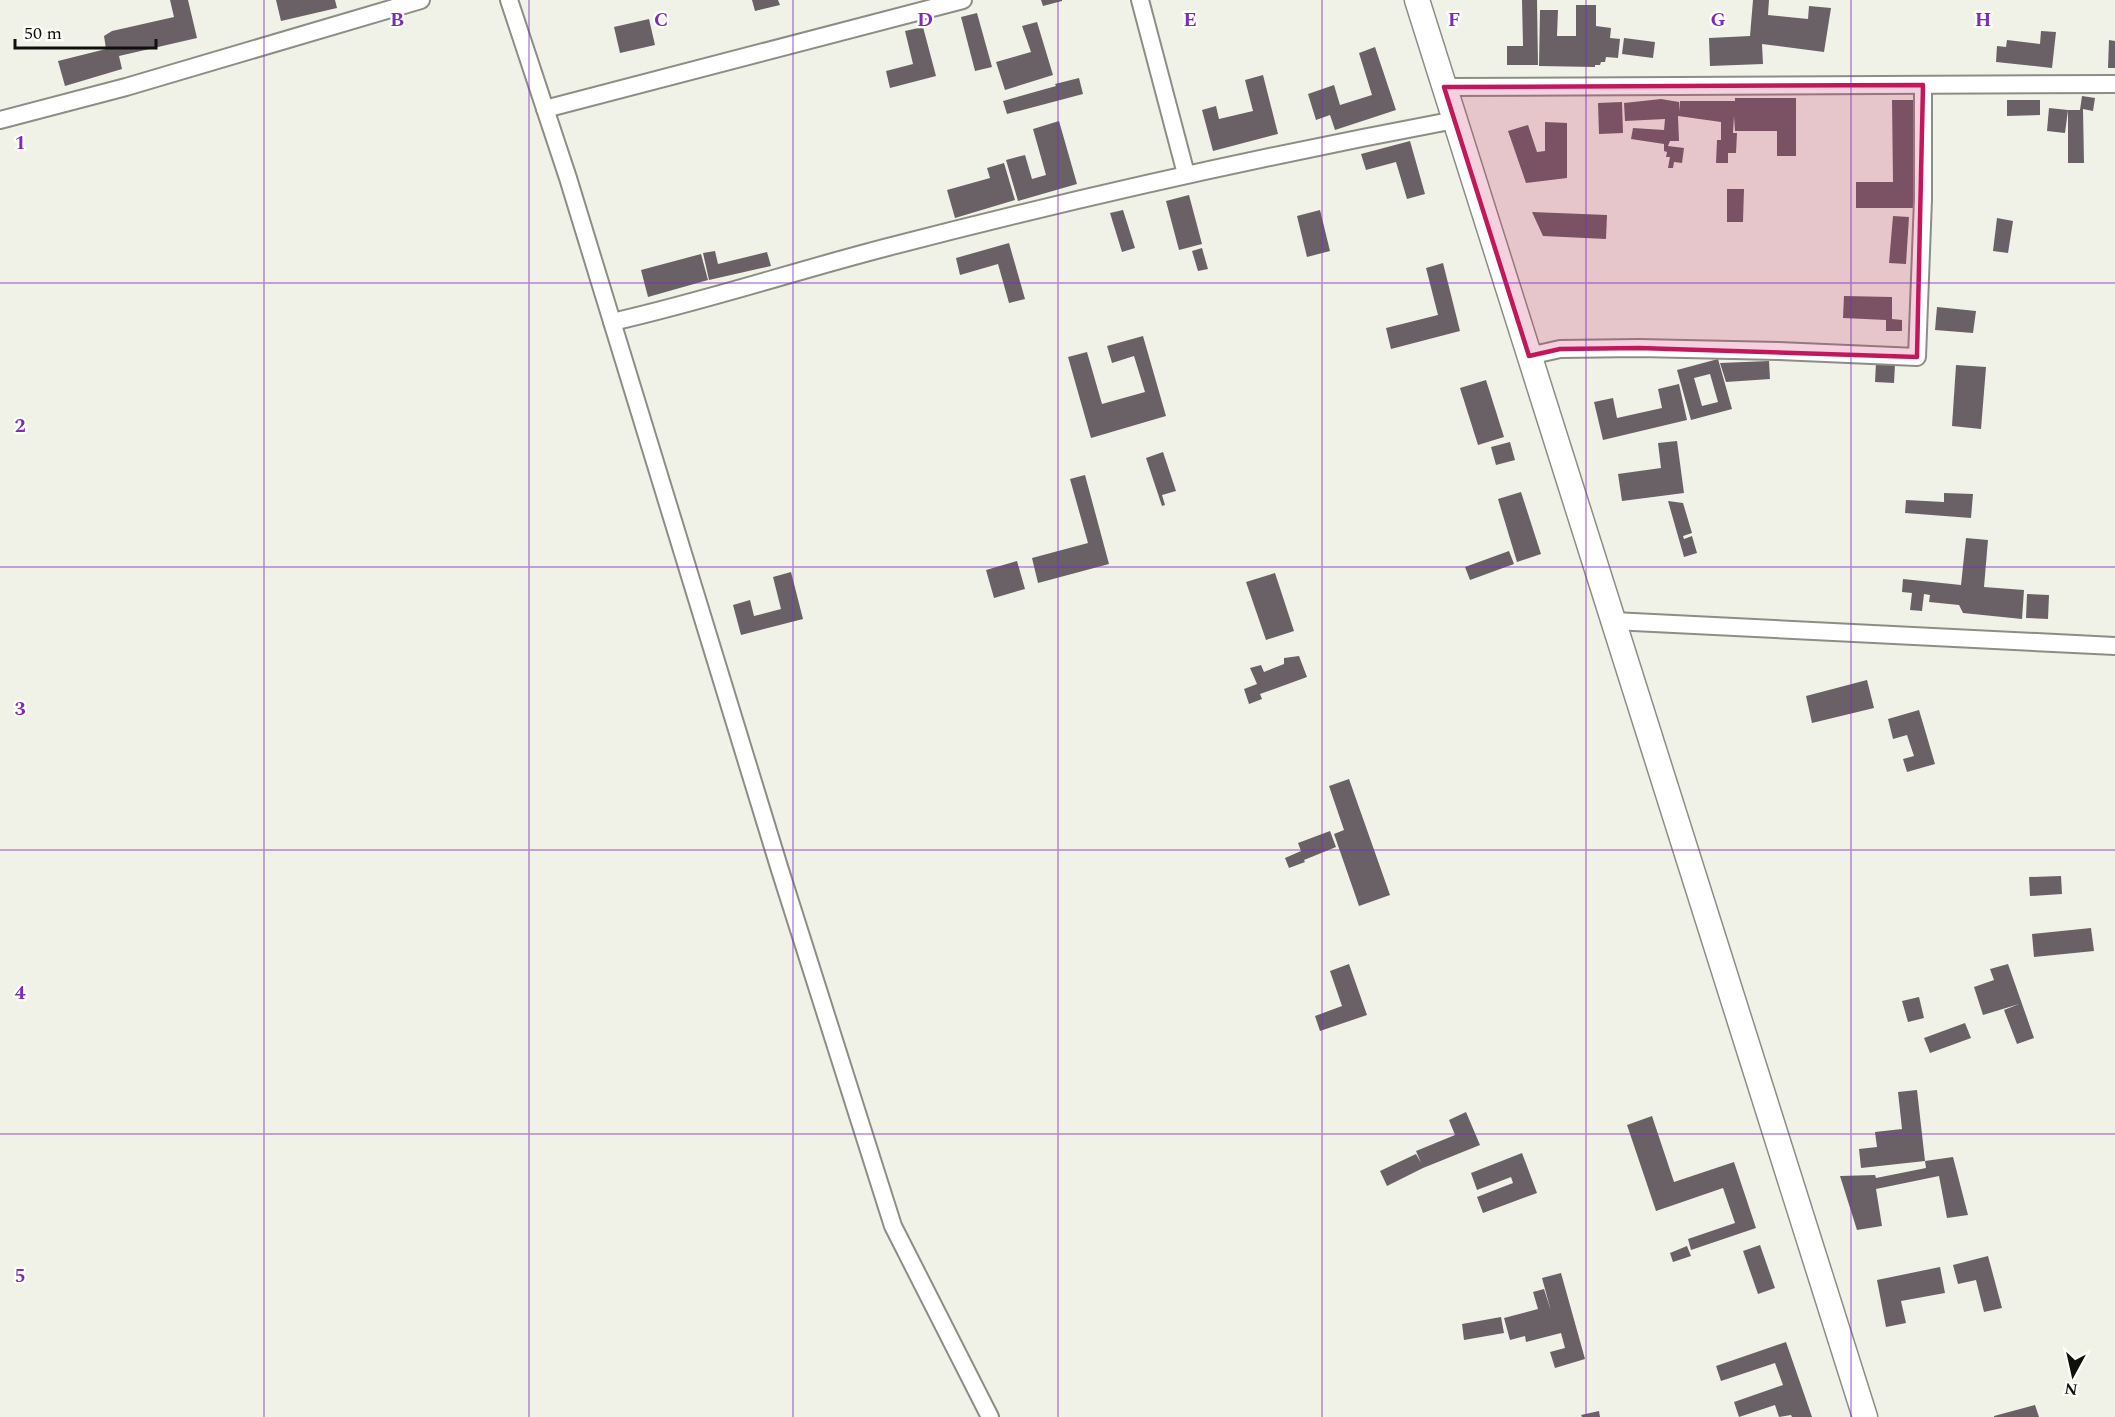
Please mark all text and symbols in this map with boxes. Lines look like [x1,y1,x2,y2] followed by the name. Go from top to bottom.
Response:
[390,5,404,35] text: B
[654,5,668,35] text: C
[917,5,933,35] text: D
[1183,5,1197,35] text: E
[1448,5,1460,35] text: F
[1710,5,1726,35] text: G
[1975,5,1991,35] text: H
[15,12,156,50] scale bar
[24,20,62,47] text: 50 m
[14,128,26,158] text: 1
[14,411,26,441] text: 2
[14,694,26,724] text: 3
[14,978,26,1008] text: 4
[14,1261,26,1291] text: 5
[2043,1345,2103,1405] north arrow
[2063,1376,2079,1402] text: N

